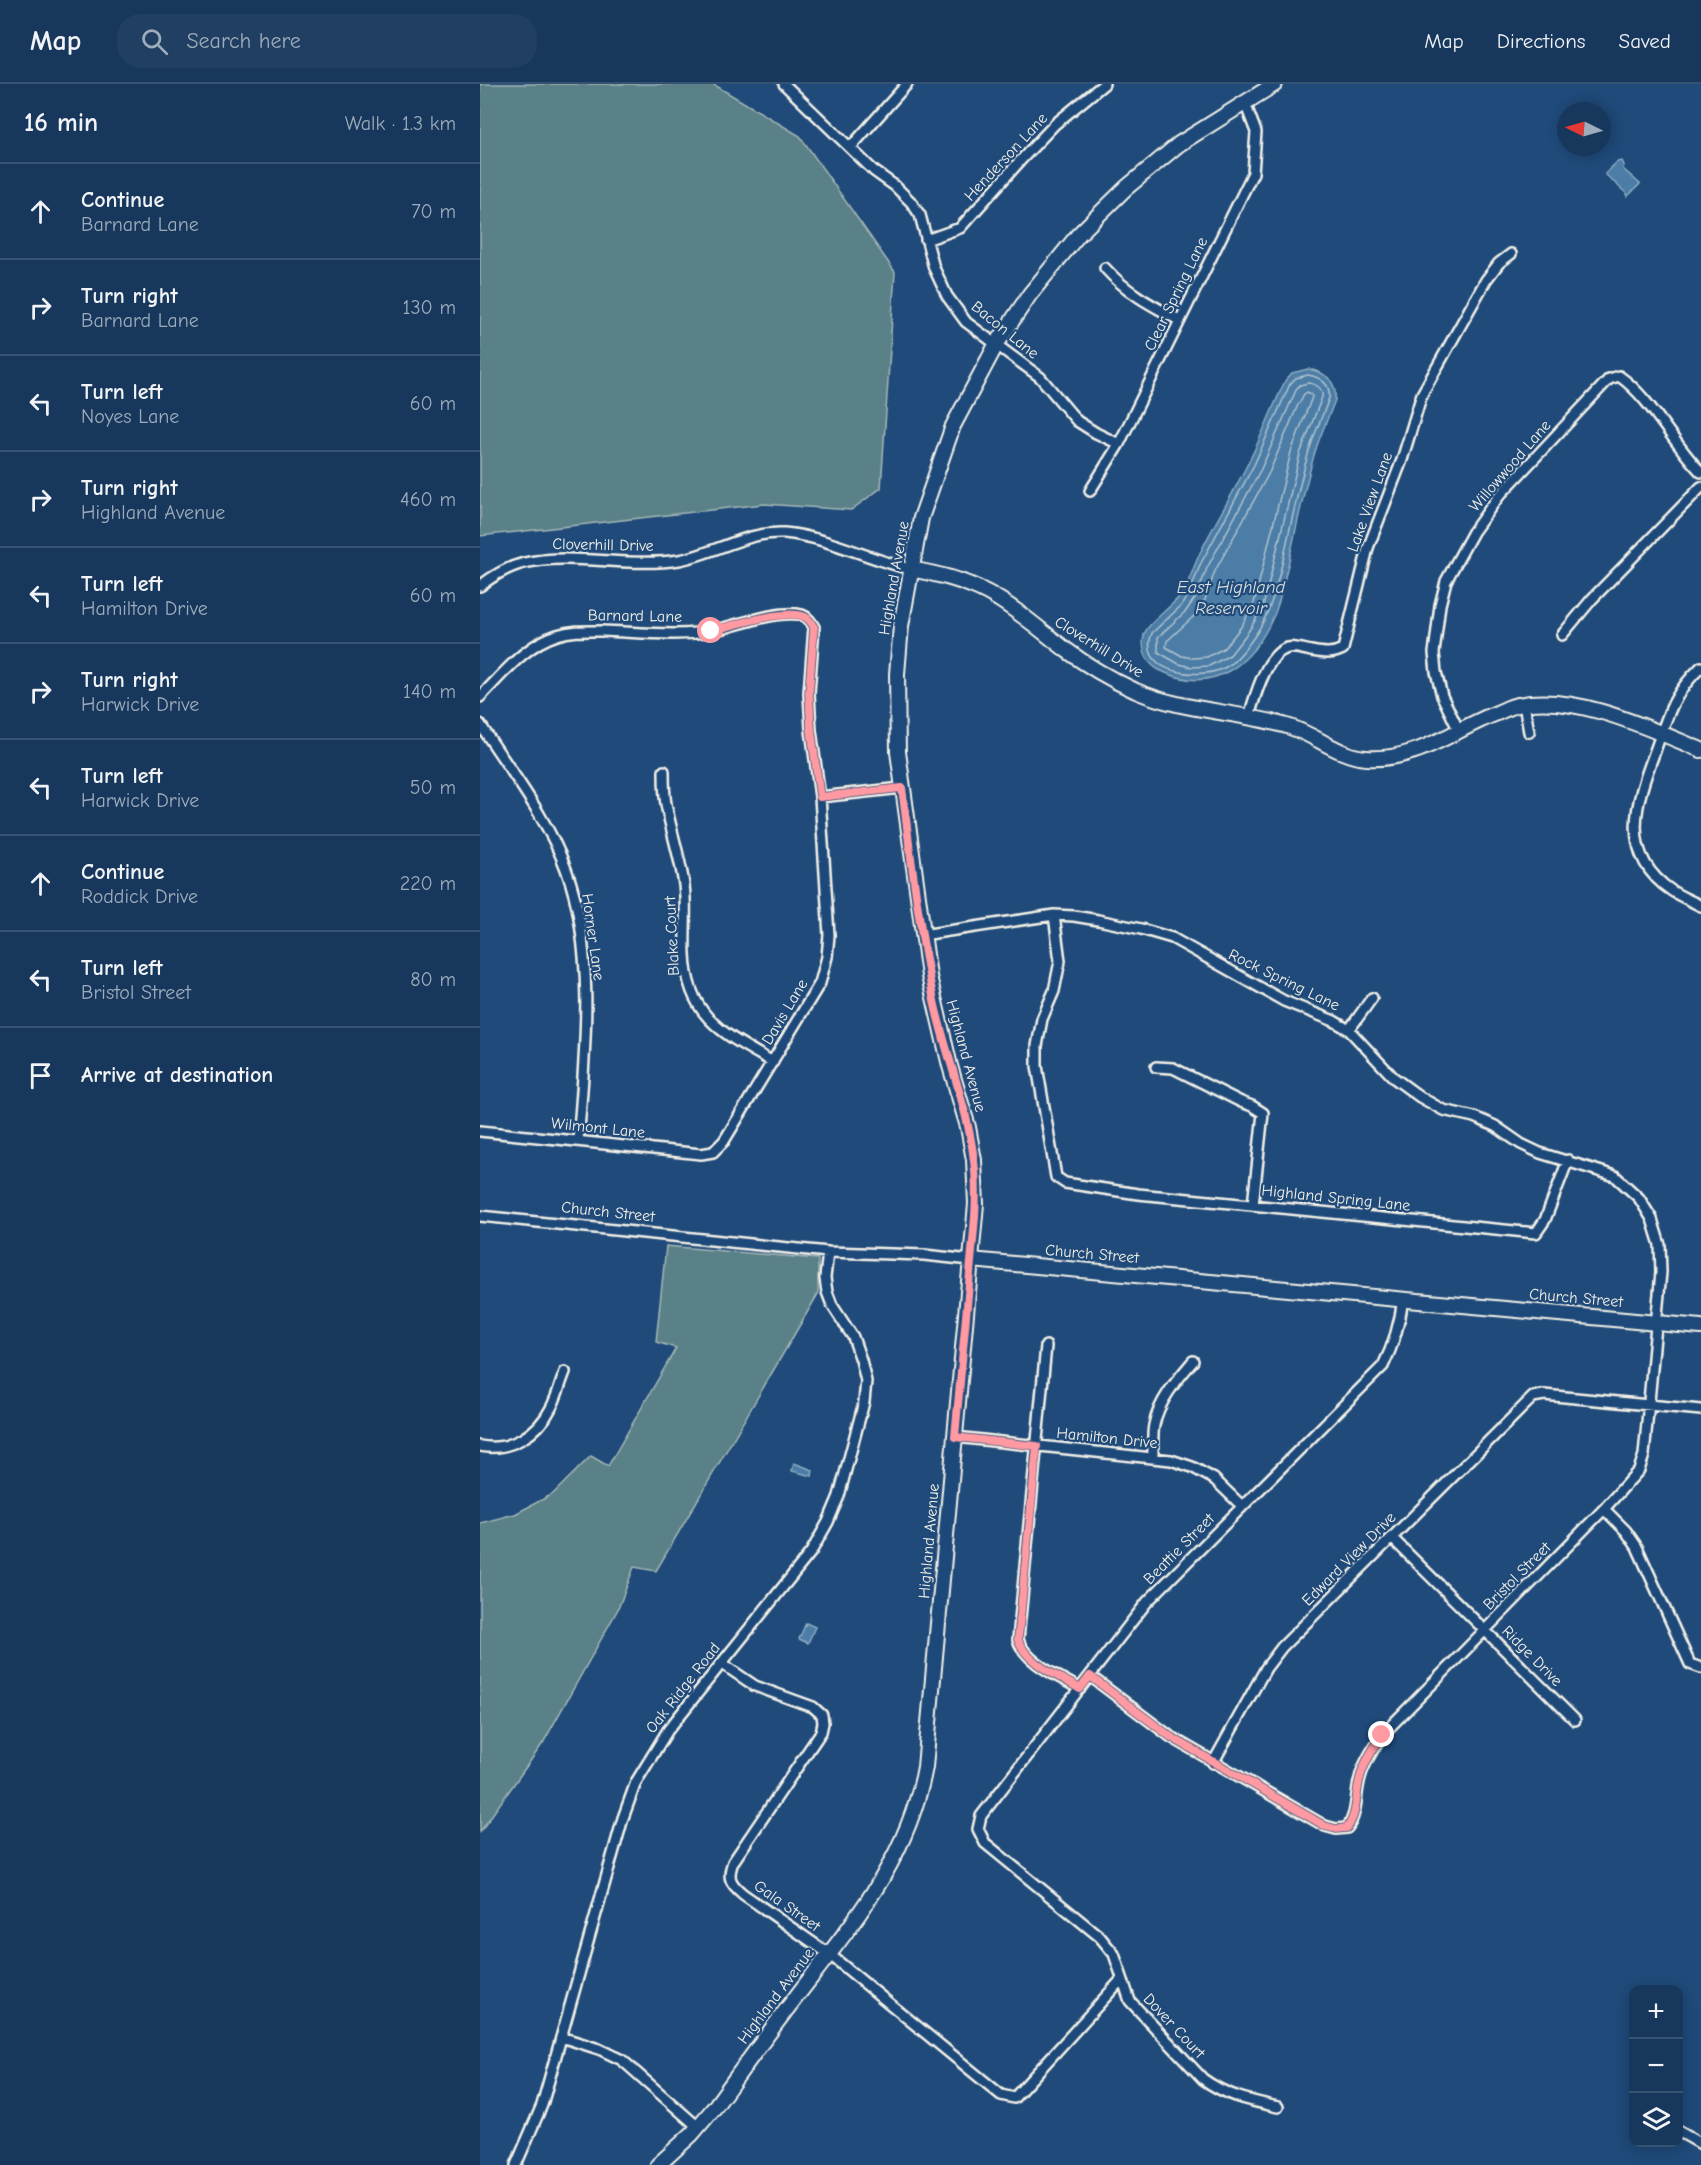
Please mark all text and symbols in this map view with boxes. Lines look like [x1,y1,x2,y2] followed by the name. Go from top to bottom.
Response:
[117,14,537,68] search box
[30,25,81,57] text: Map
[138,25,171,58] icon: search
[186,28,301,54] text: Search here
[1424,29,1464,53] text: Map
[1497,29,1586,53] text: Directions
[1619,29,1671,53] text: Saved
[1557,102,1611,156] north arrow
[24,108,98,138] text: 16 min
[961,109,1051,205] street label: Henderson Lane
[345,112,456,135] text: Walk · 1.3 km
[81,187,164,213] text: Continue
[24,195,57,228] icon: ahead
[411,200,456,223] text: 70 m
[81,213,199,236] text: Barnard Lane
[1141,234,1211,354] street label: Clear Spring Lane
[81,283,178,309] text: Turn right
[24,291,57,324] icon: right
[403,296,456,319] text: 130 m
[968,297,1042,363] street label: Bacon Lane
[81,309,199,332] text: Barnard Lane
[81,379,163,405] text: Turn left
[24,387,57,420] icon: left
[410,392,456,415] text: 60 m
[81,405,179,428] text: Noyes Lane
[1465,417,1555,515] street label: Willowwood Lane
[1344,450,1396,554] street label: Lake View Lane
[81,475,178,501] text: Turn right
[24,483,57,516] icon: right
[400,488,456,511] text: 460 m
[81,501,225,524] text: Highland Avenue
[875,520,913,636] street label: Highland Avenue
[552,535,654,555] street label: Cloverhill Drive
[81,571,163,597] text: Turn left
[1177,577,1286,619] water label: East Highland Reservoir
[24,579,57,612] icon: left
[410,584,456,607] text: 60 m
[81,597,208,620] text: Hamilton Drive
[588,606,682,626] street label: Barnard Lane
[1051,613,1147,681] street label: Cloverhill Drive
[697,617,723,643] route start
[81,667,178,693] text: Turn right
[24,675,57,708] icon: right
[403,680,456,703] text: 140 m
[81,693,199,716] text: Harwick Drive
[81,763,163,789] text: Turn left
[24,771,57,804] icon: left
[410,776,456,799] text: 50 m
[81,789,199,812] text: Harwick Drive
[81,859,164,885] text: Continue
[24,867,57,900] icon: ahead
[400,872,456,895] text: 220 m
[81,885,198,908] text: Roddick Drive
[578,892,608,982] street label: Horner Lane
[661,895,683,976] street label: Blake Court
[1225,945,1343,1015] street label: Rock Spring Lane
[81,955,163,981] text: Turn left
[24,963,57,996] icon: left
[410,968,456,991] text: 80 m
[758,976,812,1048] street label: Davis Lane
[81,981,191,1004] text: Bristol Street
[942,998,990,1114] street label: Highland Avenue
[24,1059,57,1092] icon: arrive
[81,1062,273,1088] text: Arrive at destination
[550,1114,646,1142] street label: Wilmont Lane
[1261,1181,1411,1215] street label: Highland Spring Lane
[560,1198,656,1226] street label: Church Street
[1044,1241,1140,1267] street label: Church Street
[1528,1285,1624,1311] street label: Church Street
[1056,1424,1158,1452] street label: Hamilton Drive
[915,1483,943,1599] street label: Highland Avenue
[1298,1508,1400,1610] street label: Edward View Drive
[1140,1510,1218,1588] street label: Beattie Street
[1480,1538,1555,1613] street label: Bristol Street
[1498,1622,1566,1690] street label: Ridge Drive
[642,1639,724,1737] street label: Oak Ridge Road
[1368,1721,1394,1747] route end
[750,1877,824,1936] street label: Gala Street
[734,1944,818,2048] street label: Highland Avenue
[1629,1985,1683,2147] map controls
[1629,1985,1683,2039] button: +
[1140,1990,1209,2062] street label: Dover Court
[1629,2039,1683,2093] button: −
[1629,2093,1683,2147] button: layers

